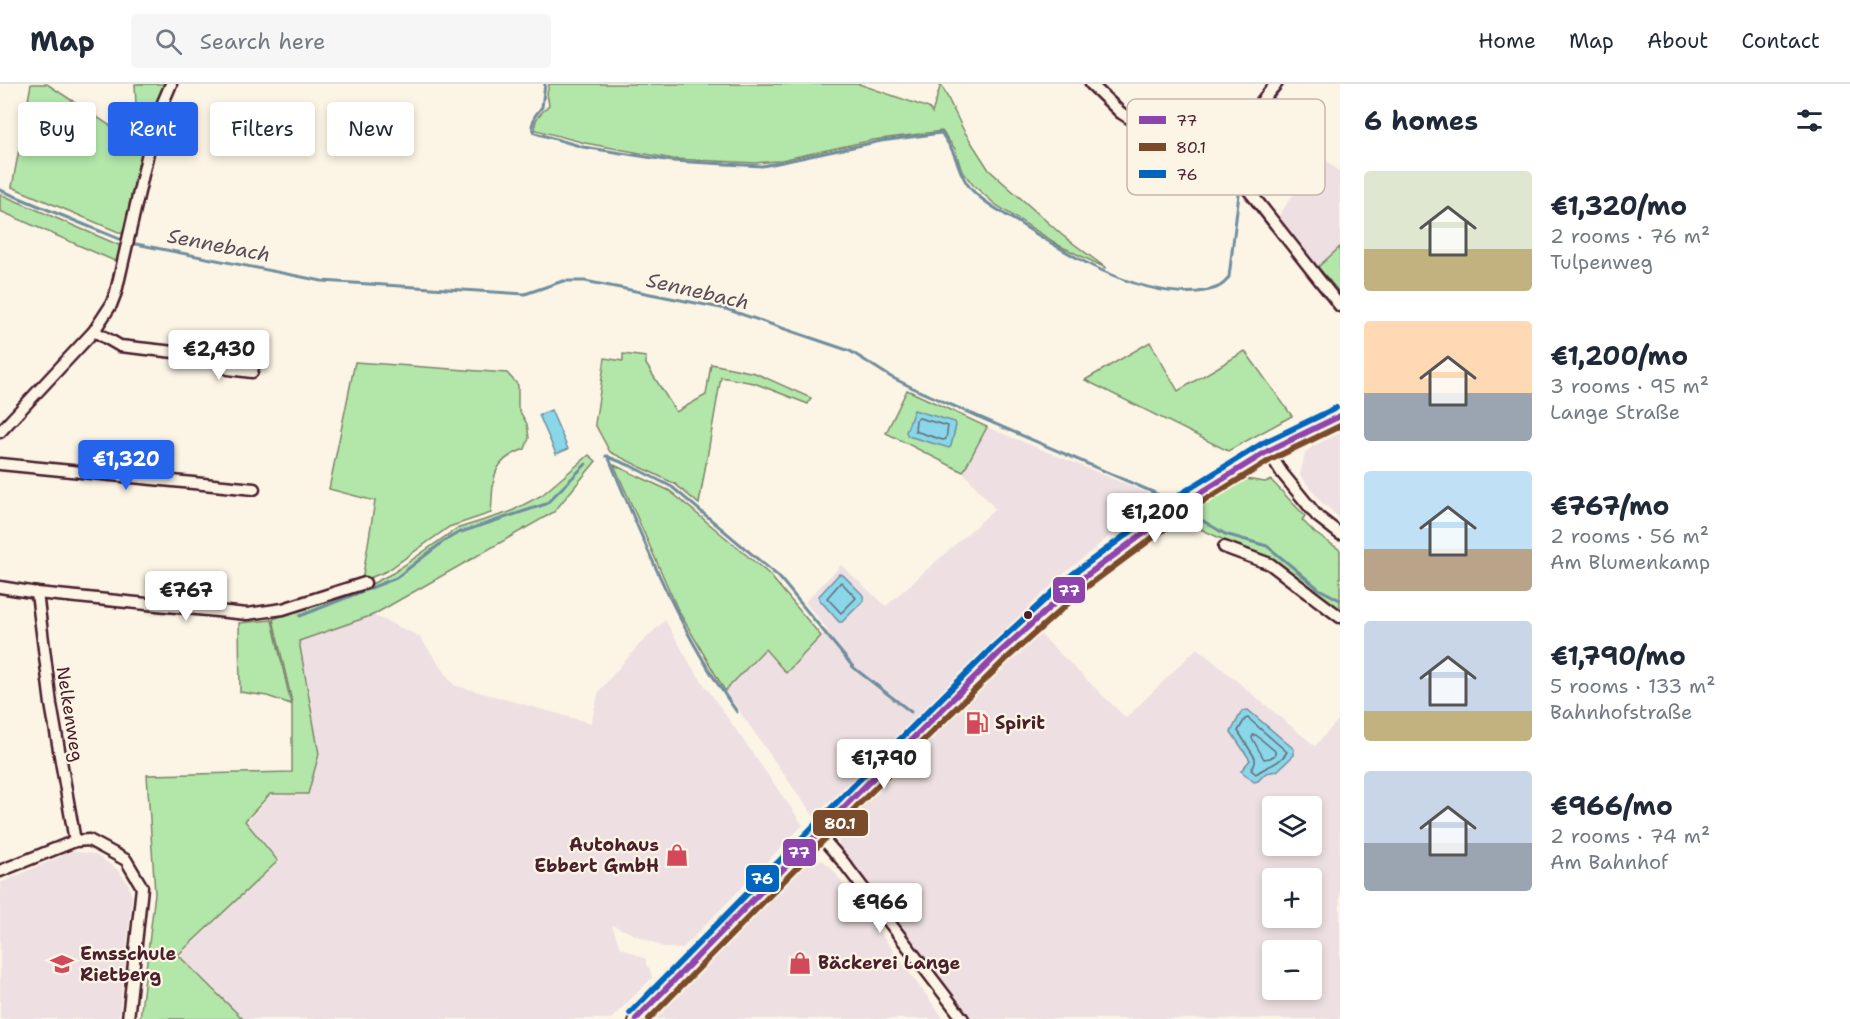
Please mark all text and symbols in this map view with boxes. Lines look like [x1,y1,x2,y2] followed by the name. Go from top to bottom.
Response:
[131,14,551,68] search box
[30,22,95,60] text: Map
[152,25,185,58] icon: search
[200,27,325,56] text: Search here
[1478,27,1536,55] text: Home
[1569,27,1614,55] text: Map
[1647,27,1708,55] text: About
[1741,27,1820,55] text: Contact
[1127,99,1325,195] legend
[18,102,96,156] chip: Buy
[108,102,198,156] chip: Rent
[210,102,315,156] chip: Filters
[327,102,414,156] chip: New
[1364,103,1478,138] text: 6 homes
[1793,104,1826,137] icon: filters
[1176,110,1197,131] text: 77
[1176,137,1206,158] text: 80.1
[1176,164,1198,185] text: 76
[1550,188,1687,223] text: €1,320/mo
[1412,195,1484,267] icon: home
[165,222,273,268] water label: Sennebach
[1550,223,1710,249] text: 2 rooms · 76 m²
[1550,249,1653,275] text: Tulpenweg
[644,267,752,315] water label: Sennebach
[170,330,268,381] pin: €2,430
[182,336,256,362] text: €2,430
[1550,338,1688,373] text: €1,200/mo
[1412,345,1484,417] icon: home
[1550,373,1709,399] text: 3 rooms · 95 m²
[1550,399,1680,425] text: Lange Straße
[77,440,175,491] pin: €1,320
[92,446,160,472] text: €1,320
[1550,488,1670,523] text: €767/mo
[1106,493,1204,544] pin: €1,200
[1412,495,1484,567] icon: home
[1121,499,1189,525] text: €1,200
[1550,523,1709,549] text: 2 rooms · 56 m²
[1550,549,1710,575] text: Am Blumenkamp
[150,571,222,622] pin: €767
[1052,576,1086,604] line badge: 77
[159,577,213,603] text: €767
[1058,580,1080,601] text: 77
[1022,609,1034,621] unlabelled marker
[1550,638,1686,673] text: €1,790/mo
[1412,645,1484,717] icon: home
[51,665,89,763] street label: Nelkenweg
[1550,673,1715,699] text: 5 rooms · 133 m²
[1550,699,1692,725] text: Bahnhofstraße
[964,710,990,736] fuel station icon: Spirit
[995,711,1045,735] place label: Spirit
[835,739,933,790] pin: €1,790
[851,745,917,771] text: €1,790
[1550,788,1673,823] text: €966/mo
[1412,795,1484,867] icon: home
[1262,796,1322,1000] map controls
[1262,796,1322,856] button: layers
[812,809,869,837] line badge: 80.1
[824,813,856,834] text: 80.1
[1550,823,1710,849] text: 2 rooms · 74 m²
[534,833,659,878] place label: Autohaus Ebbert GmbH
[782,838,817,867] line badge: 77
[664,842,690,868] shop icon: Autohaus Ebbert GmbH
[788,842,810,863] text: 77
[1550,849,1668,875] text: Am Bahnhof
[745,864,780,893] line badge: 76
[751,868,773,889] text: 76
[1262,868,1322,928] button: +
[844,883,916,934] pin: €966
[852,889,908,915] text: €966
[1262,940,1322,1000] button: −
[80,942,177,987] place label: Emsschule Rietberg
[787,950,813,976] shop icon: Bäckerei Lange
[49,951,75,977] school or university icon: Emsschule Rietberg
[818,951,960,975] place label: Bäckerei Lange

